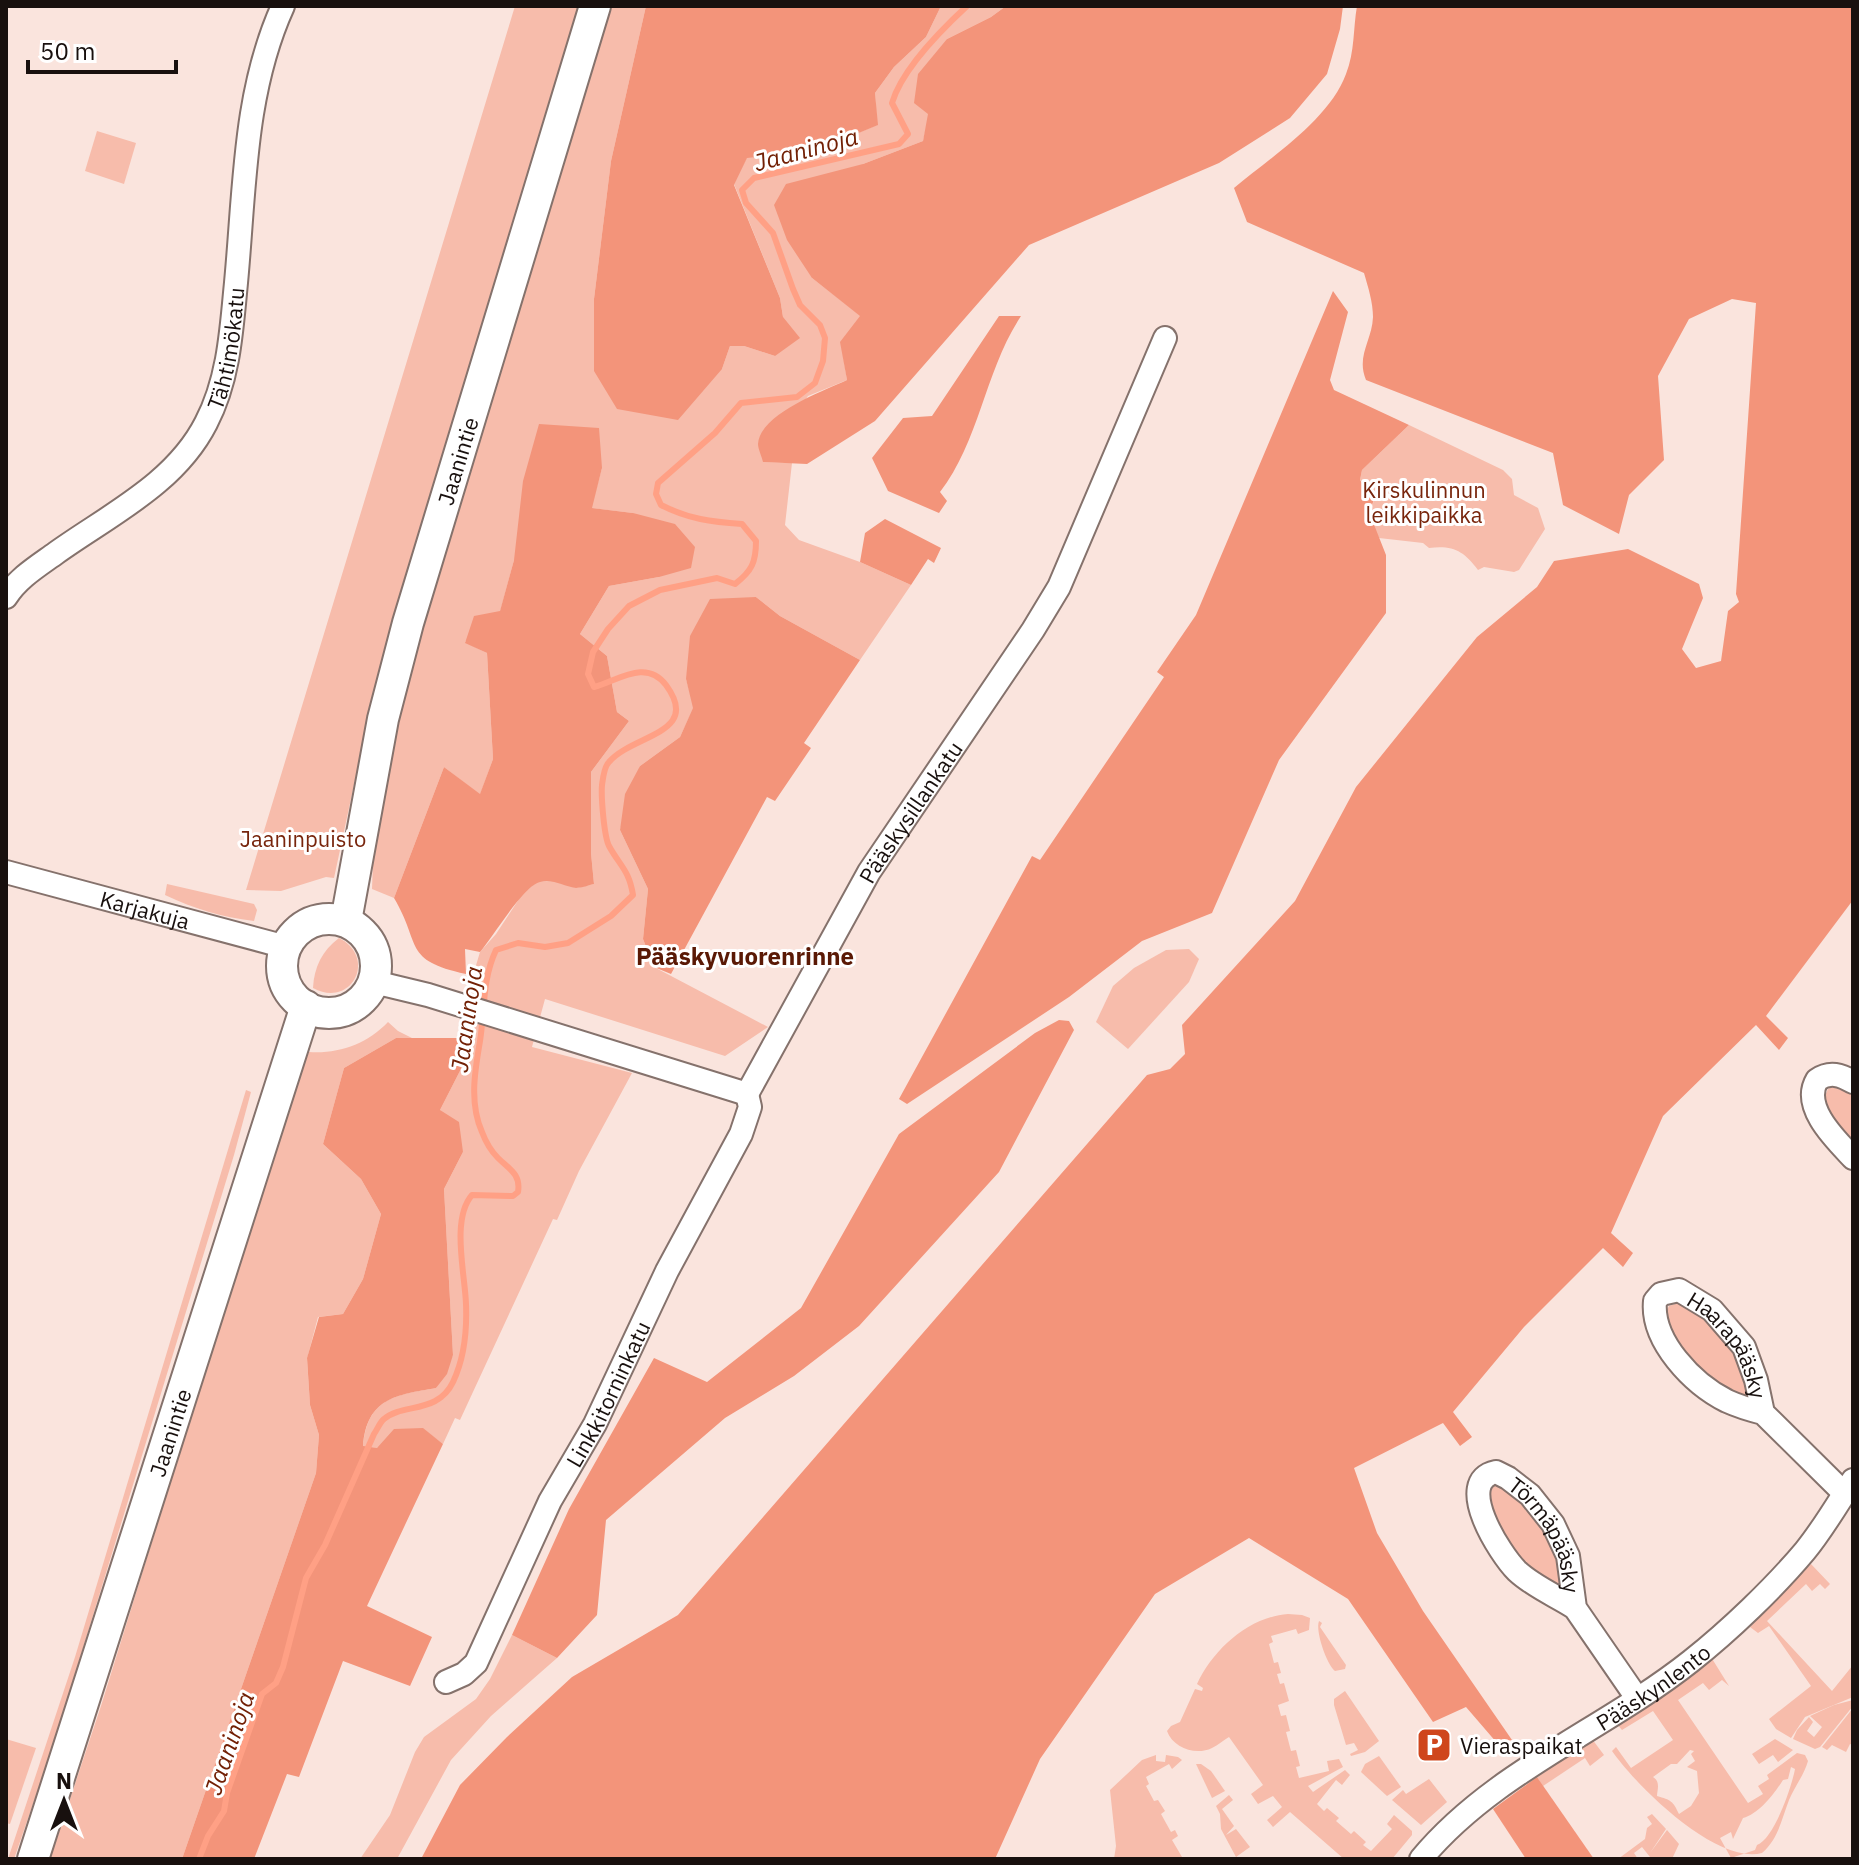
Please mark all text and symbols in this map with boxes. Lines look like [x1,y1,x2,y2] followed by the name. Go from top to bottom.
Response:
[28,24,176,74] scale bar
[40,35,95,67] text: 50 m
[750,120,862,178] water label: Jaaninoja
[199,286,250,413] street label: Tähtimökatu
[430,413,484,508] street label: Jaanintie
[1362,475,1486,529] park label: Kirskulinnun leikkipaikka
[851,735,968,888] street label: Pääskysillankatu
[240,824,366,853] park label: Jaaninpuisto
[97,883,193,935] street label: Karjakuja
[636,940,854,972] district label: Pääskyvuorenrinne
[443,964,489,1074] water label: Jaaninoja
[1682,1284,1774,1401] street label: Haarapääsky
[559,1316,656,1472] street label: Linkkitorninkatu
[142,1385,197,1480] street label: Jaanintie
[1503,1470,1587,1595] street label: Törmäpääsky
[1590,1637,1716,1736] street label: Pääskynlento
[197,1687,261,1799] water label: Jaaninoja
[1415,1726,1453,1764] parking icon: Vieraspaikat
[1460,1731,1582,1760] place label: Vieraspaikat
[24,1761,104,1841] north arrow
[56,1766,72,1795] text: N

